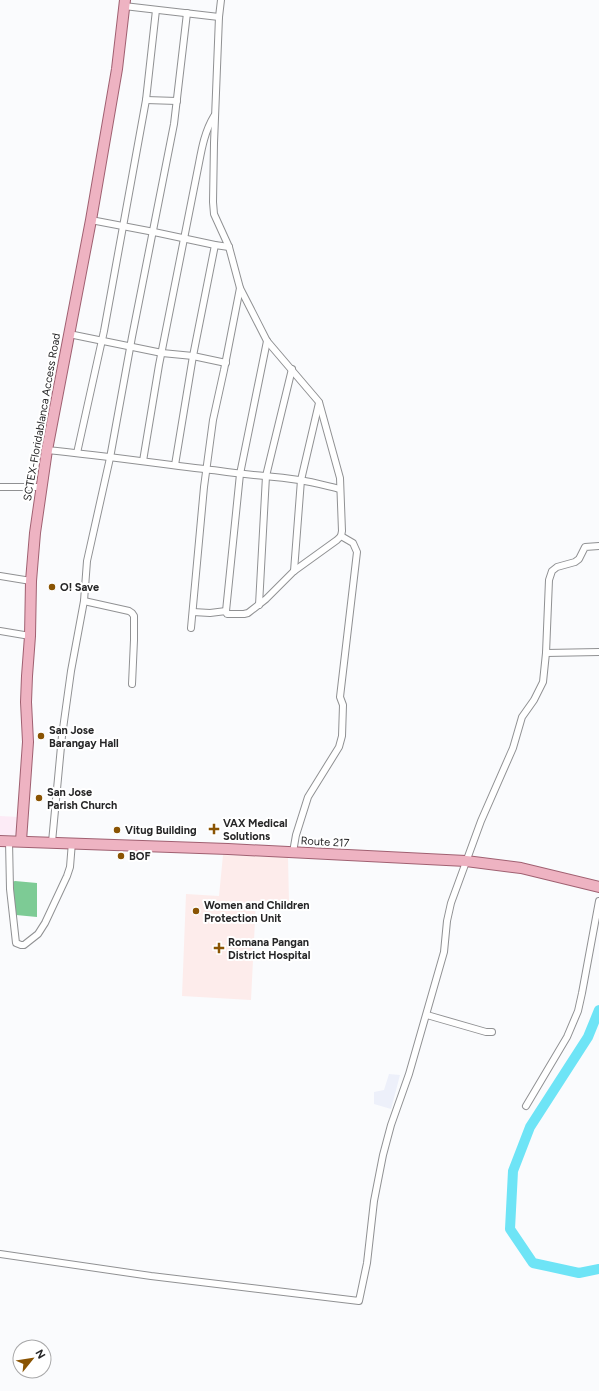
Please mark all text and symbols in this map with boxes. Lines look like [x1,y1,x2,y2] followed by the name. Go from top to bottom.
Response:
[21,332,63,502] street label: SCTEX-Floridablanca Access Road
[60,581,99,594] place label: O! Save
[47,582,57,592] marker: O! Save
[49,724,119,750] place label: San Jose Barangay Hall
[36,731,46,741] marker: San Jose Barangay Hall
[47,786,117,812] place label: San Jose Parish Church
[34,793,44,803] marker: San Jose Parish Church
[223,817,288,843] place label: VAX Medical Solutions
[208,823,220,835] marker: VAX Medical Solutions
[125,824,197,837] place label: Vitug Building
[112,825,122,835] marker: Vitug Building
[300,834,350,850] street label: Route 217
[129,850,150,863] place label: BOF
[116,851,126,861] marker: BOF
[204,899,309,925] place label: Women and Children Protection Unit
[191,906,201,916] marker: Women and Children Protection Unit
[228,936,311,962] place label: Romana Pangan District Hospital
[213,942,225,954] marker: Romana Pangan District Hospital
[12,1339,52,1379] north arrow
[32,1347,48,1361] text: N

